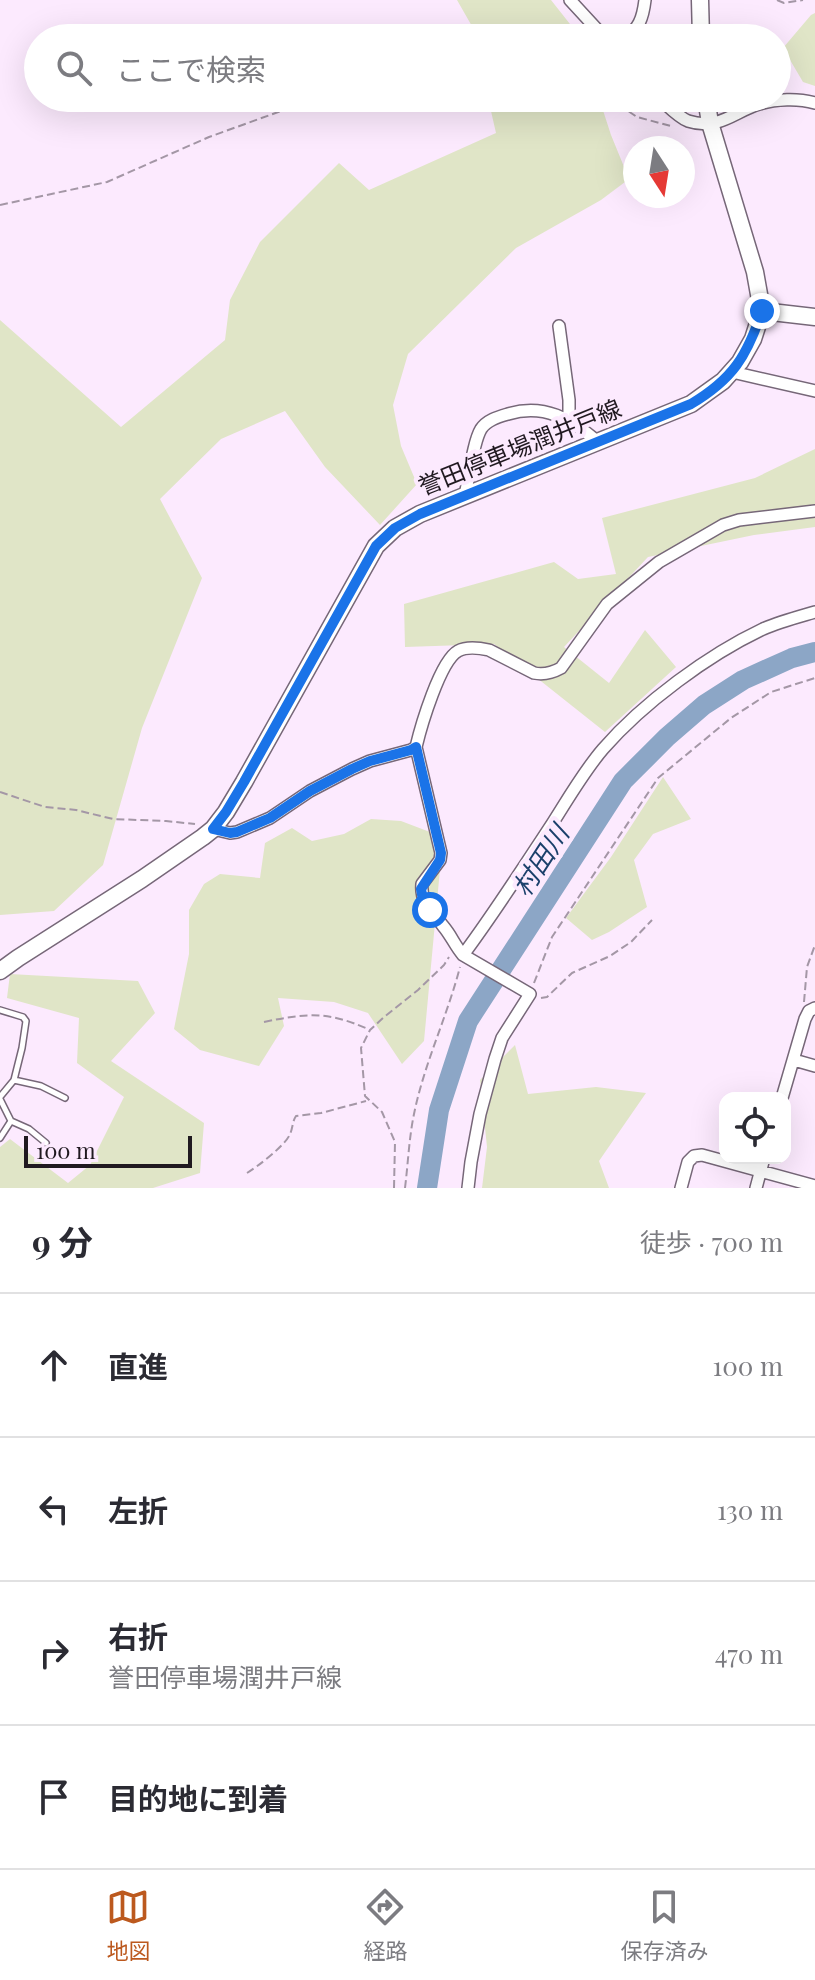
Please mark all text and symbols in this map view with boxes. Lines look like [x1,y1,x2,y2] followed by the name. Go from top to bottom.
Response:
[24,24,791,112] search box
[52,46,96,90] icon: search
[116,49,266,89] text: ここで検索
[623,136,695,208] north arrow
[744,293,780,329] route end
[413,391,625,501] street label: 誉田停車場潤井戸線
[504,815,577,902] water label: 村田川
[412,892,448,928] route start
[719,1092,791,1164] map controls
[719,1092,791,1164] button: locate
[24,1132,192,1168] scale bar
[36,1135,96,1165] text: 100 m
[32,1218,93,1264] text: 9 分
[640,1224,783,1259] text: 徒歩 · 700 m
[32,1343,76,1387] icon: ahead
[108,1346,168,1386] text: 直進
[713,1348,783,1383] text: 100 m
[32,1487,76,1531] icon: left
[108,1490,168,1530] text: 左折
[717,1492,783,1527] text: 130 m
[108,1616,168,1656] text: 右折
[32,1631,76,1675] icon: right
[715,1636,783,1671] text: 470 m
[108,1659,342,1694] text: 誉田停車場潤井戸線
[32,1775,76,1819] icon: arrive
[108,1778,288,1818] text: 目的地に到着
[106,1885,151,1965] tab: 地図
[363,1885,408,1965] tab: 経路
[620,1885,709,1965] tab: 保存済み

